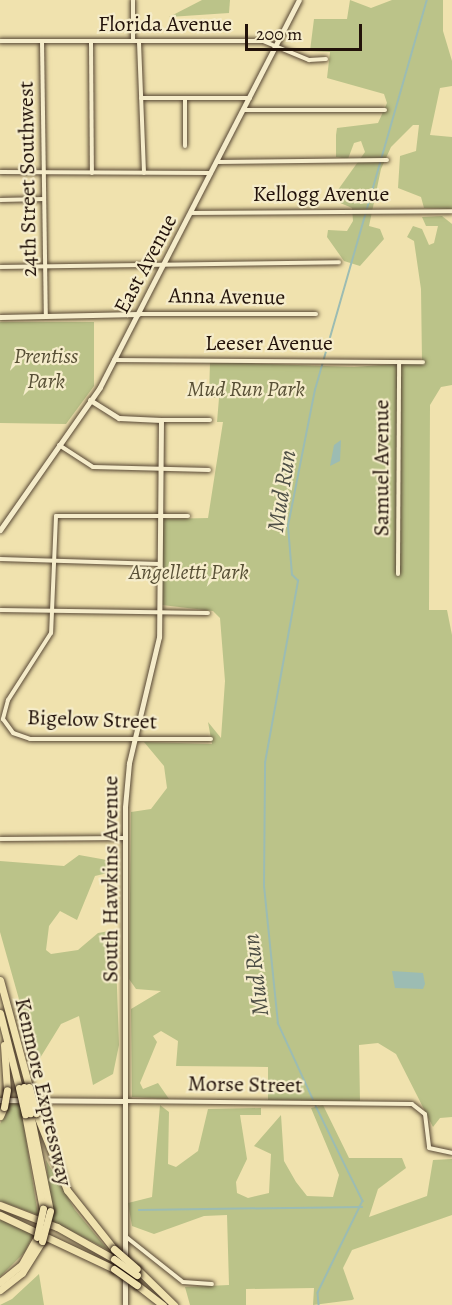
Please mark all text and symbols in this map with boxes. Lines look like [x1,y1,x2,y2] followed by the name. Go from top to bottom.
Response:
[98,12,232,38] street label: Florida Avenue
[248,12,365,50] scale bar
[256,22,302,46] text: 200 m
[13,81,43,277] street label: 24th Street Southwest
[253,182,389,208] street label: Kellogg Avenue
[109,210,183,318] street label: East Avenue
[168,283,286,311] street label: Anna Avenue
[205,331,333,357] street label: Leeser Avenue
[14,343,78,394] park label: Prentiss Park
[187,377,305,403] park label: Mud Run Park
[369,400,395,536] street label: Samuel Avenue
[261,448,303,534] water label: Mud Run
[129,560,249,586] park label: Angelletti Park
[27,705,157,735] street label: Bigelow Street
[98,776,124,982] street label: South Hawkins Avenue
[237,932,275,1018] water label: Mud Run
[9,995,77,1189] street label: Kenmore Expressway
[187,1071,303,1099] street label: Morse Street

